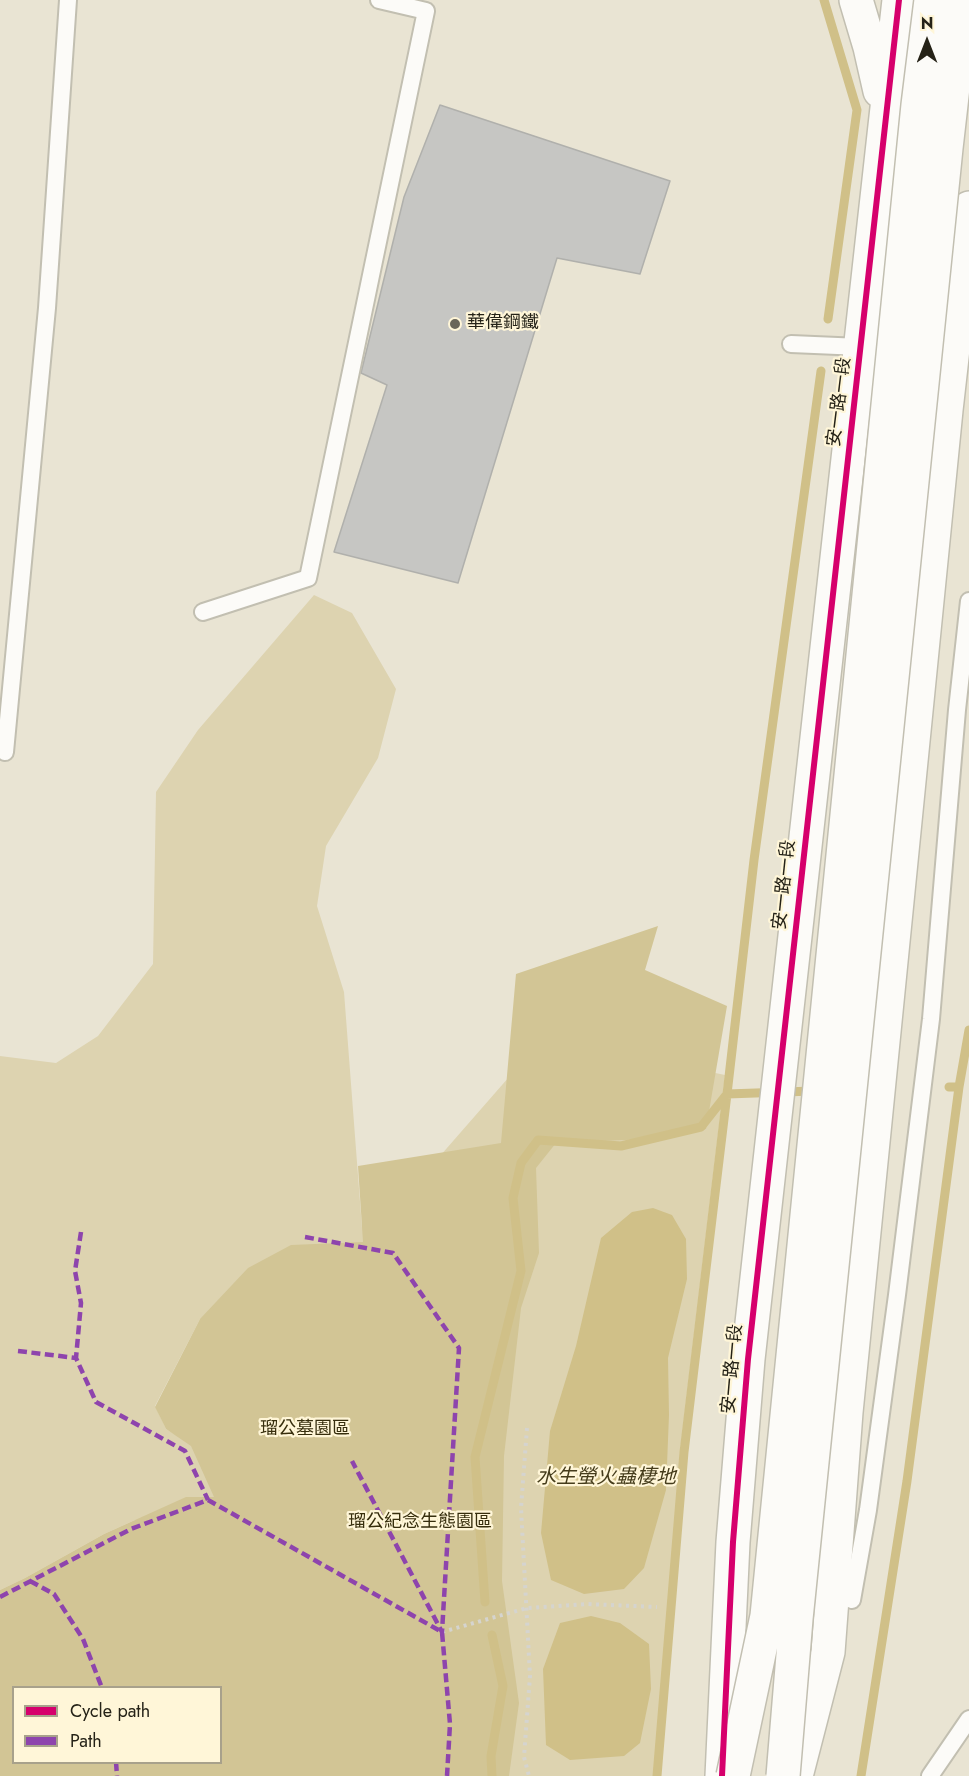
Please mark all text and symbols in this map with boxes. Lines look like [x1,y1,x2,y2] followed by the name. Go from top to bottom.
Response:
[897,12,957,72] north arrow
[921,12,933,35] text: N
[467,313,539,335] place label: 華偉鋼鐵
[448,317,462,331] marker: 華偉鋼鐵
[824,356,856,448] street label: 安一路一段
[770,839,800,931] street label: 安一路一段
[718,1323,748,1415] street label: 安一路一段
[260,1419,350,1441] park label: 瑠公墓園區
[536,1466,676,1490] water label: 水生螢火蟲棲地
[348,1512,492,1534] park label: 瑠公紀念生態園區
[12,1686,222,1764] legend
[70,1698,150,1724] text: Cycle path
[70,1728,102,1754] text: Path

